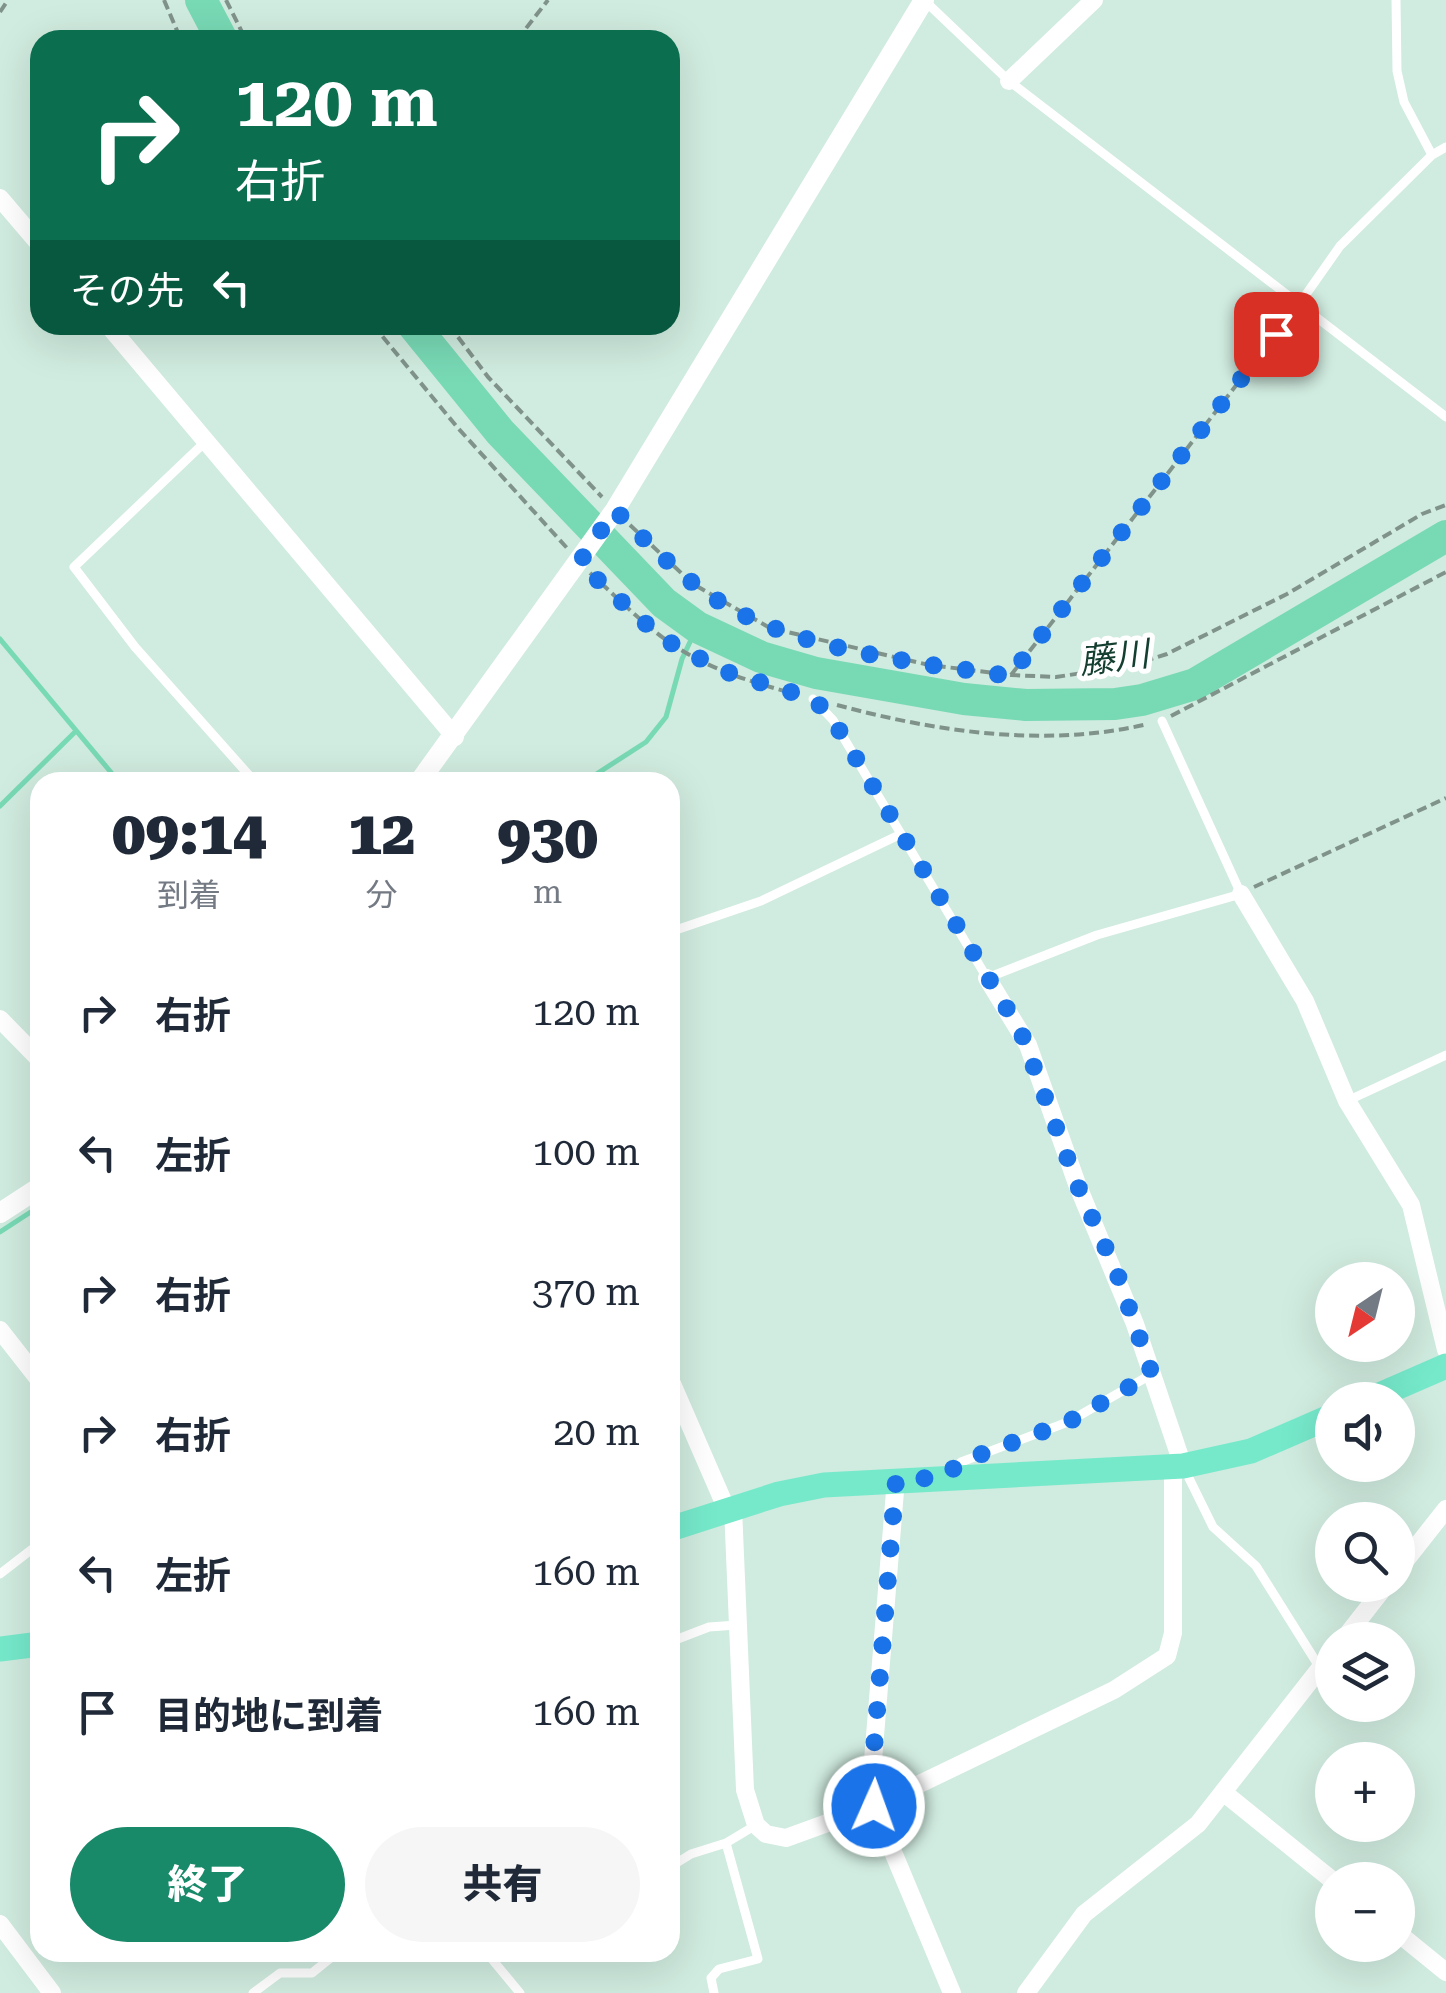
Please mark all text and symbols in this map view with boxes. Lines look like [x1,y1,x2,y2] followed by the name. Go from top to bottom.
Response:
[235,61,438,143] text: 120 m
[70,70,200,200] icon: right
[235,155,325,208] text: 右折
[204,260,259,315] icon: left
[70,269,184,313] text: その先
[1234,292,1319,377] pin
[1249,307,1304,362] icon: arrive
[1077,633,1155,683] water label: 藤川
[112,798,266,869] text: 09:14
[348,798,415,869] text: 12
[497,802,598,873] text: 930
[533,873,562,911] text: m
[157,876,221,914] text: 到着
[366,876,398,914] text: 分
[70,985,125,1040] icon: right
[532,990,640,1034] text: 120 m
[155,994,231,1038] text: 右折
[70,1125,125,1180] icon: left
[532,1130,640,1174] text: 100 m
[155,1134,231,1178] text: 左折
[1315,1262,1415,1362] north arrow
[1315,1262,1415,1962] map controls
[70,1265,125,1320] icon: right
[532,1270,640,1314] text: 370 m
[155,1274,231,1318] text: 右折
[1315,1382,1415,1482] button: sound
[70,1405,125,1460] icon: right
[553,1410,640,1454] text: 20 m
[155,1414,231,1458] text: 右折
[1315,1502,1415,1602] button: search
[70,1545,125,1600] icon: left
[532,1550,640,1594] text: 160 m
[155,1554,231,1598] text: 左折
[1315,1622,1415,1722] button: layers
[70,1685,125,1740] icon: arrive
[532,1690,640,1734] text: 160 m
[155,1694,383,1738] text: 目的地に到着
[1315,1742,1415,1842] button: +
[822,1754,926,1858] position arrow
[70,1827,345,1942] button: 終了
[365,1827,640,1942] button: 共有
[1315,1862,1415,1962] button: −

